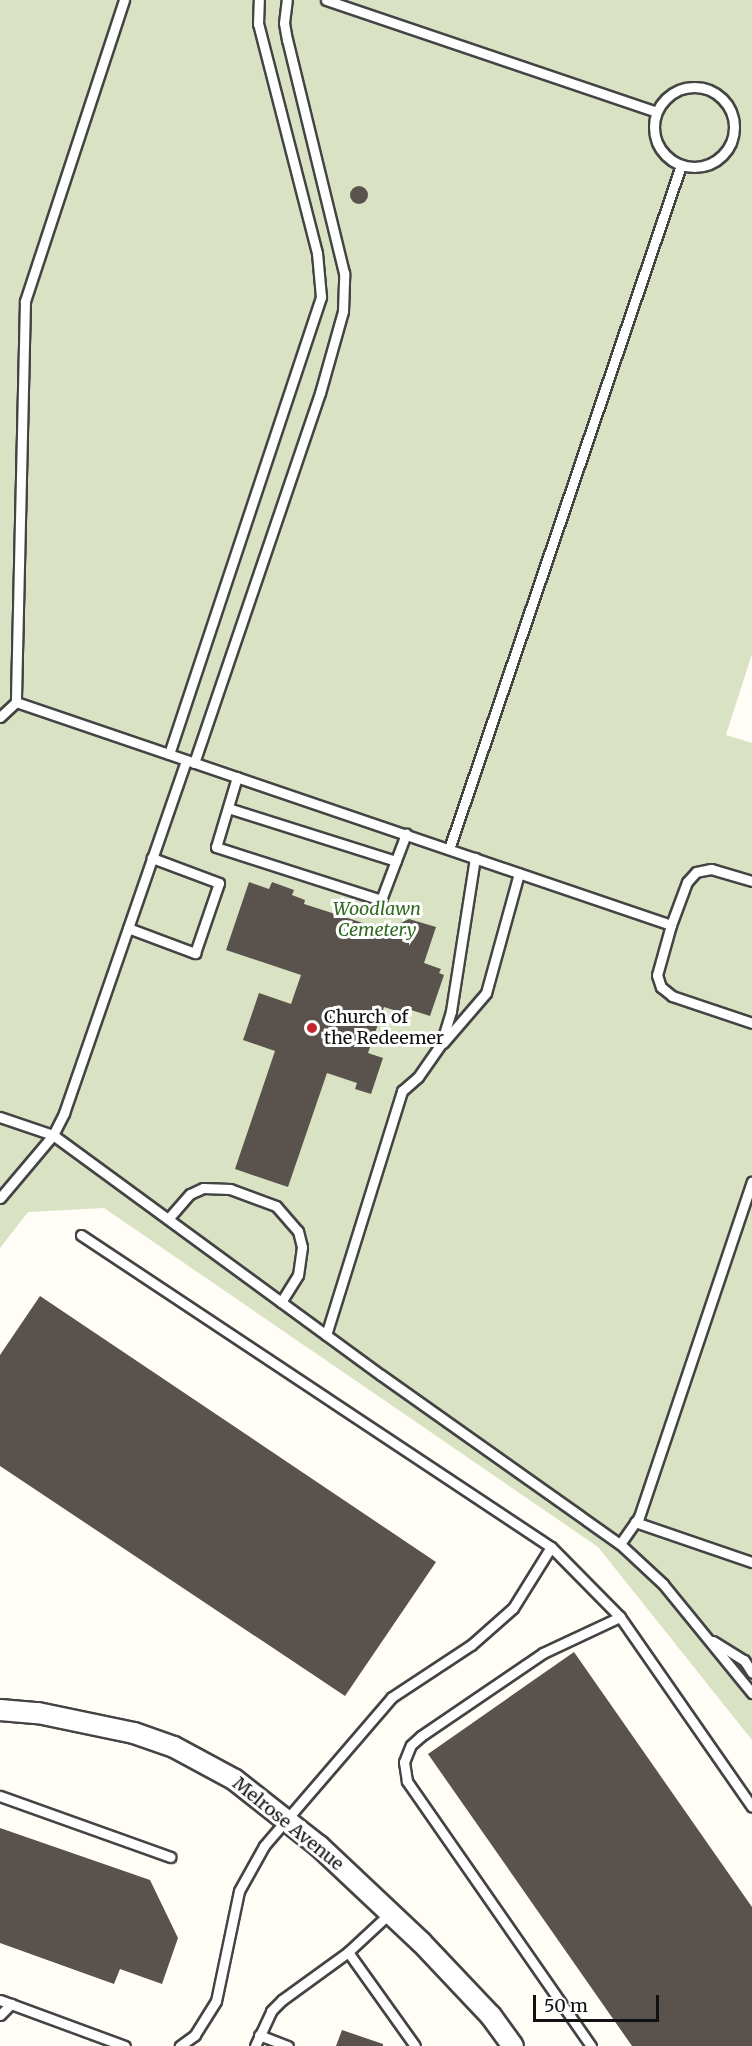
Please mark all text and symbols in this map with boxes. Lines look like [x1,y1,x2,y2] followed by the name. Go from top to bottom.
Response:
[333,899,421,942] park label: Woodlawn Cemetery
[324,1007,444,1050] place label: Church of the Redeemer
[305,1021,319,1035] marker: Church of the Redeemer
[228,1773,348,1875] street label: Melrose Avenue
[536,1983,662,2021] scale bar
[544,1994,588,2017] text: 50 m

